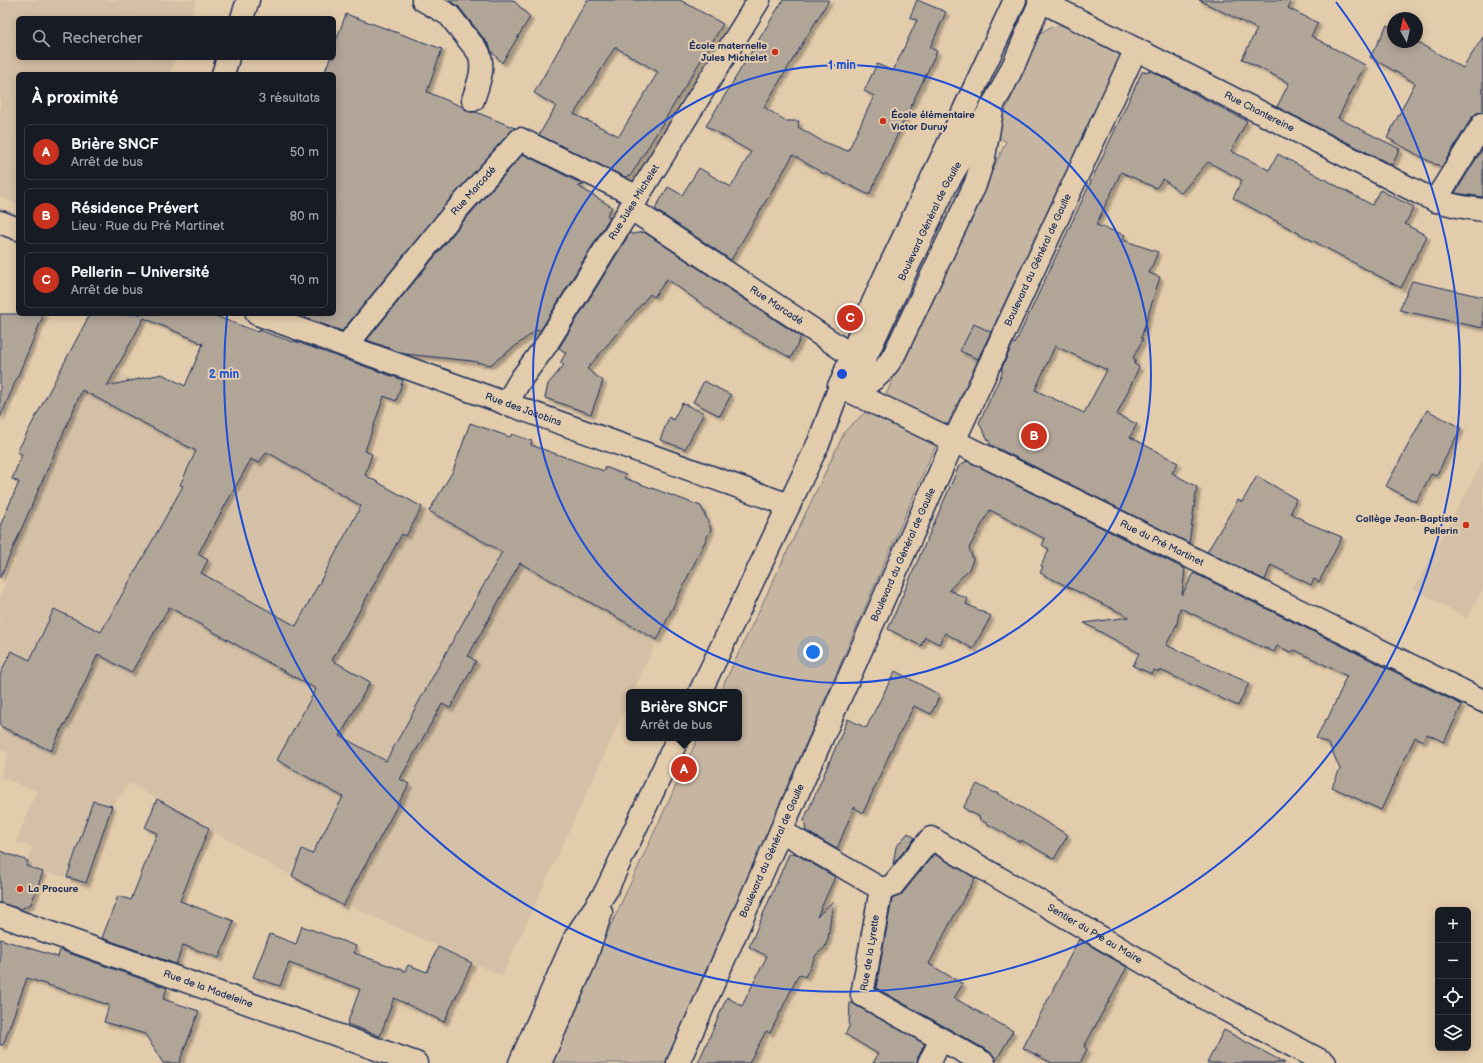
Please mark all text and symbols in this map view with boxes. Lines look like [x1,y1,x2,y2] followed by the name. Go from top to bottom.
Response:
[1387,12,1423,48] north arrow
[16,16,336,60] search box
[30,27,52,49] icon: search
[62,29,142,48] text: Rechercher
[689,40,768,64] place label: École maternelle Jules Michelet
[770,47,780,57] marker: École maternelle Jules Michelet
[828,58,856,73] text: 1 min
[32,88,118,108] text: À proximité
[1222,89,1296,135] street label: Rue Chantereine
[258,90,320,106] text: 3 résultats
[891,109,975,133] place label: École élémentaire Victor Duruy
[878,116,888,126] marker: École élémentaire Victor Duruy
[71,135,158,154] text: Brière SNCF
[42,144,50,160] text: A
[290,144,319,160] text: 50 m
[71,154,143,170] text: Arrêt de bus
[896,160,964,283] street label: Boulevard Général de Gaulle
[606,162,662,242] street label: Rue Jules Michelet
[449,164,499,218] street label: Rue Marcadé
[1002,192,1074,328] street label: Boulevard du Général de Gaulle
[71,199,198,218] text: Résidence Prévert
[41,208,51,224] text: B
[290,208,319,224] text: 80 m
[71,218,224,234] text: Lieu · Rue du Pré Martinet
[71,263,209,282] text: Pellerin – Université
[41,272,51,288] text: C
[290,272,319,288] text: 90 m
[71,282,143,298] text: Arrêt de bus
[747,283,806,328] street label: Rue Marcadé
[837,303,863,333] pin: C
[209,367,239,382] text: 2 min
[835,367,849,381] centre of rings
[483,390,563,429] street label: Rue des Jacobins
[1021,421,1047,451] pin: B
[868,486,938,623] street label: Boulevard du Général de Gaulle
[1356,513,1458,537] place label: Collège Jean-Baptiste Pellerin
[1118,517,1206,569] street label: Rue du Pré Martinet
[1461,520,1471,530] marker: Collège Jean-Baptiste Pellerin
[803,642,823,662] your location
[626,689,742,741] popup
[640,698,728,717] text: Brière SNCF
[640,717,712,733] text: Arrêt de bus
[671,754,697,784] pin: A
[737,782,807,920] street label: Boulevard du Général de Gaulle
[28,883,79,895] place label: La Procure
[15,884,25,894] marker: La Procure
[1045,901,1144,966] street label: Sentier du Pré au Maire
[1435,907,1471,1051] map controls
[1435,907,1471,943] button: +
[858,914,882,992] street label: Rue de la Lyrette
[1435,943,1471,979] button: −
[162,968,255,1011] street label: Rue de la Madeleine
[1435,979,1471,1015] button: locate
[1435,1015,1471,1051] button: layers

